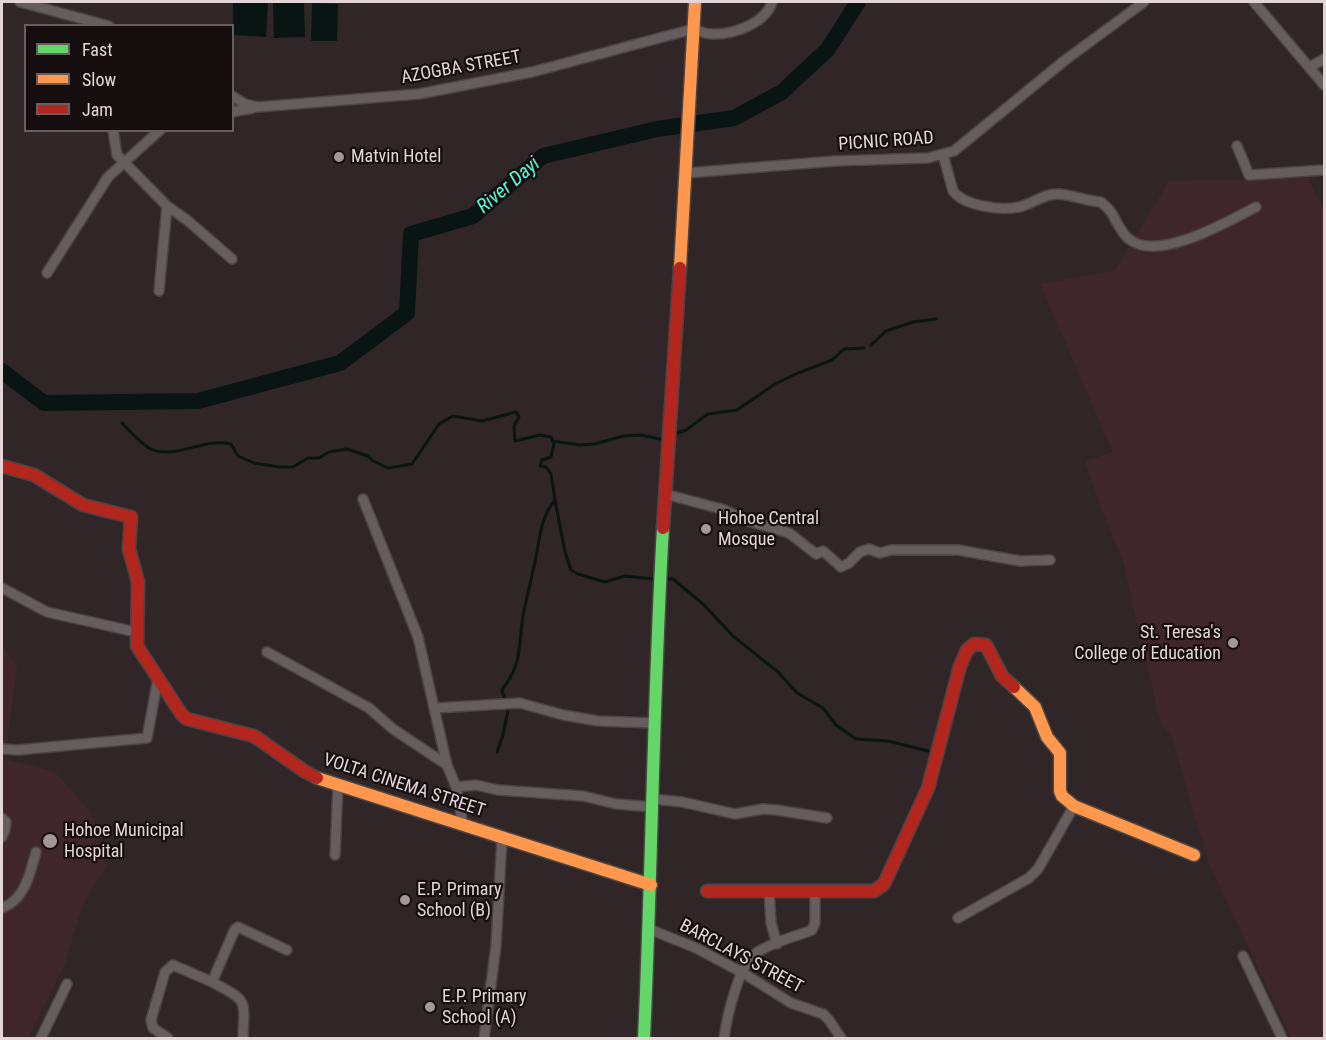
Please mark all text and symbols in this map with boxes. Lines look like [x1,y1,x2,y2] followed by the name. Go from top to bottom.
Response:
[24,24,234,132] legend
[82,39,113,60] text: Fast
[400,47,522,89] street label: AZOGBA STREET
[82,69,116,90] text: Slow
[82,99,113,120] text: Jam
[838,128,934,156] street label: PICNIC ROAD
[351,146,441,168] place label: Matvin Hotel
[332,150,346,164] marker: Matvin Hotel
[472,153,546,219] water label: River Dayi
[718,508,819,550] place label: Hohoe Central Mosque
[699,522,713,536] marker: Hohoe Central Mosque
[1074,622,1221,664] place label: St. Teresa's College of Education
[1226,636,1240,650] marker: St. Teresa's College of Education
[320,750,488,822] street label: VOLTA CINEMA STREET
[64,820,184,862] place label: Hohoe Municipal Hospital
[41,832,59,850] marker: Hohoe Municipal Hospital
[417,879,502,922] place label: E.P. Primary School (B)
[398,893,412,907] marker: E.P. Primary School (B)
[676,915,806,999] street label: BARCLAYS STREET
[442,986,527,1028] place label: E.P. Primary School (A)
[423,1000,437,1014] marker: E.P. Primary School (A)

